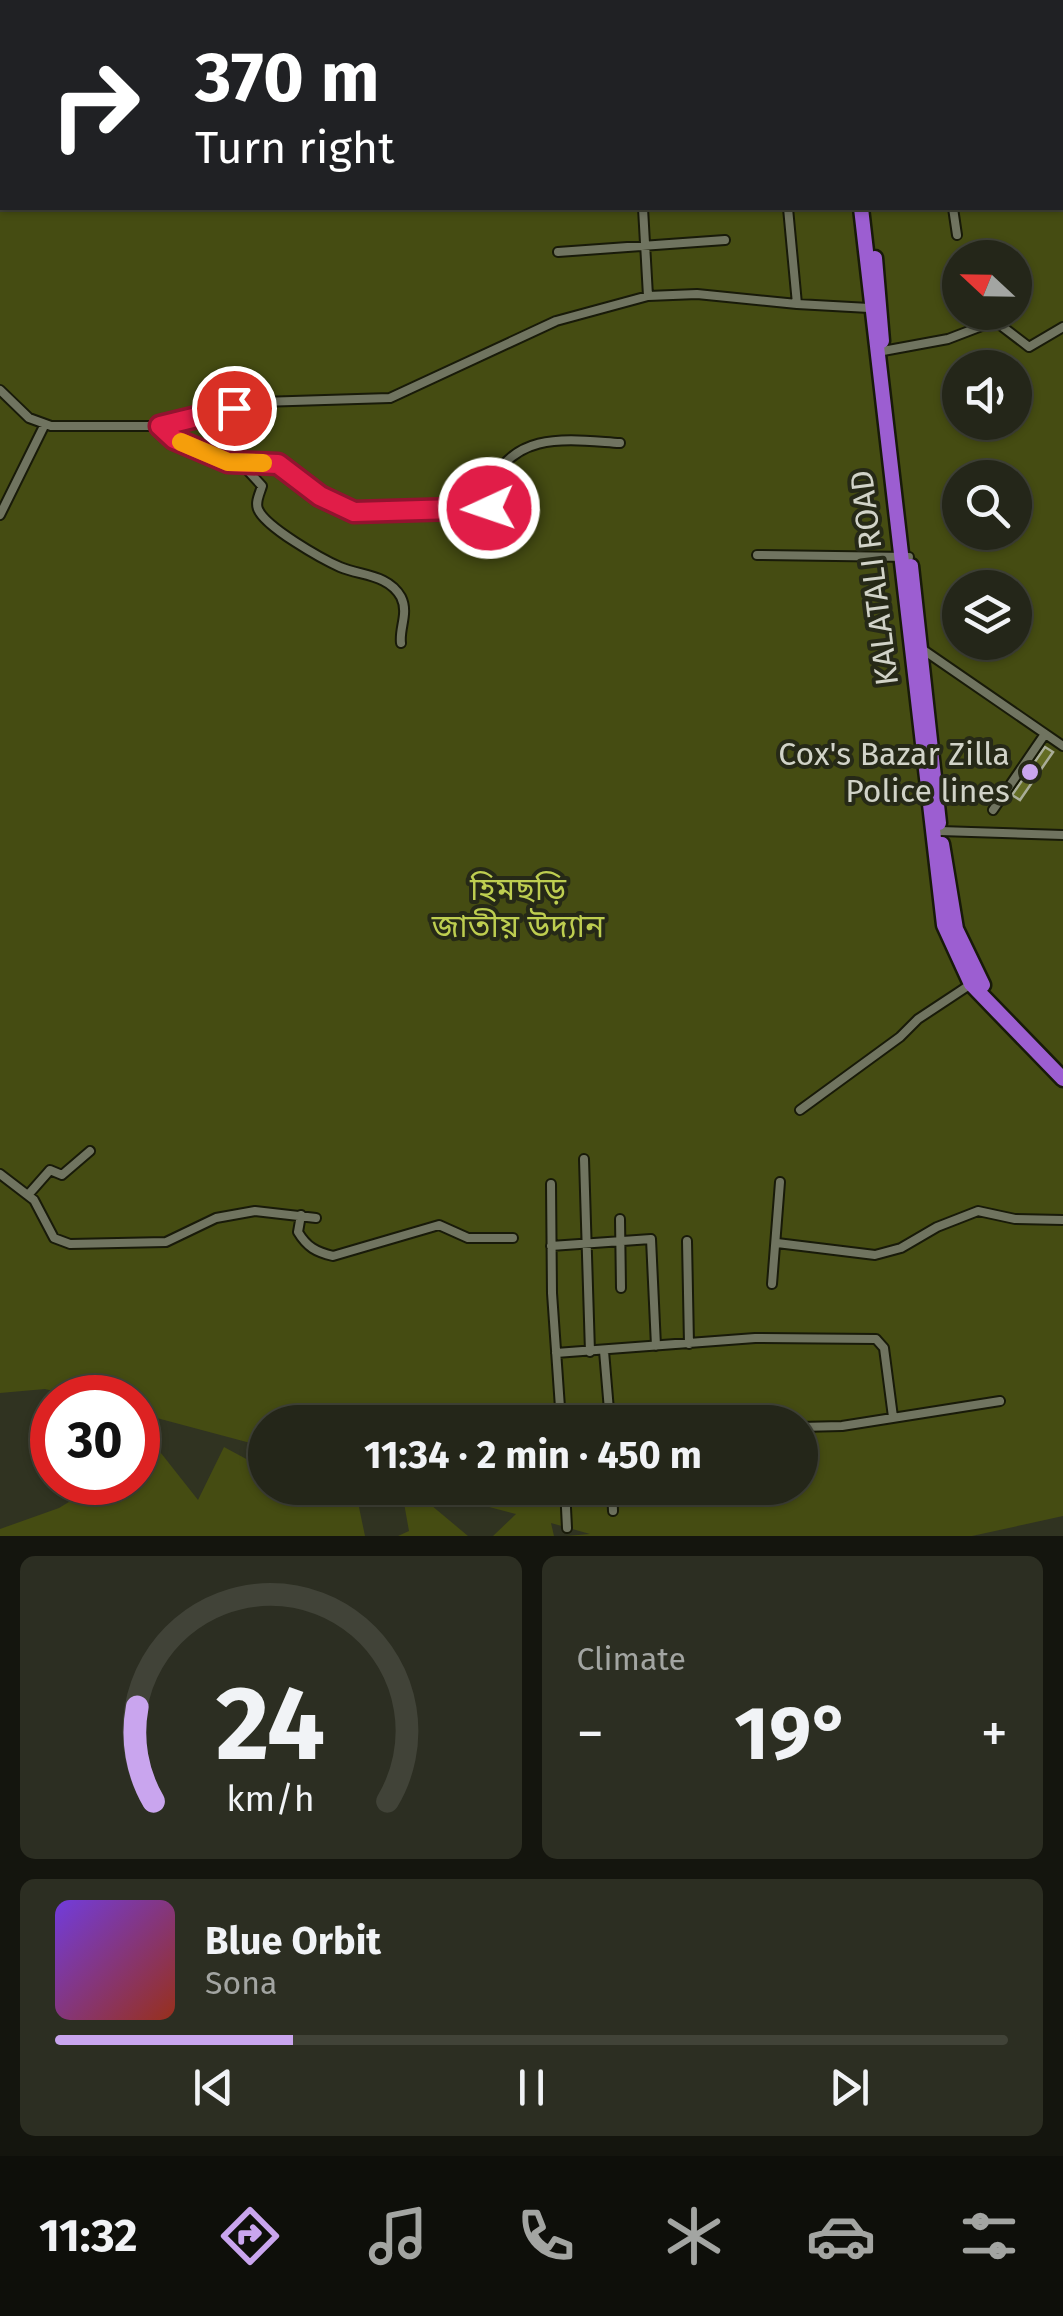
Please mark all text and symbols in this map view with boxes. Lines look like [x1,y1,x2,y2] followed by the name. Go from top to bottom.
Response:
[195,36,380,120] text: 370 m
[30,40,160,170] icon: right
[195,121,394,175] text: Turn right
[942,240,1032,330] north arrow
[942,240,1032,660] map controls
[942,350,1032,440] button: sound
[192,366,277,451] pin
[207,381,262,436] icon: arrive
[437,456,541,560] position arrow
[942,460,1032,550] button: search
[842,468,906,688] street label: KALATALI ROAD
[942,570,1032,660] button: layers
[778,735,1010,810] place label: Cox's Bazar Zilla Police lines
[1019,761,1041,783] marker: Cox's Bazar Zilla Police lines
[431,870,605,945] park label: হিমছড়ি জাতীয় উদ্যান
[30,1375,160,1505] speed limit sign: 30
[364,1432,702,1478] text: 11:34 · 2 min · 450 m
[577,1640,686,1678] text: Climate
[216,1662,326,1787] text: 24
[734,1689,850,1779] text: 19°
[577,1701,604,1767] text: −
[981,1701,1008,1767] text: +
[227,1778,315,1820] text: km/h
[205,1918,381,1964] text: Blue Orbit
[205,1964,277,2002] text: Sona
[186,2060,241,2115] icon: previous
[504,2060,559,2115] icon: pause
[822,2060,877,2115] icon: next
[215,2201,285,2271] icon: directions
[363,2201,433,2271] icon: music
[511,2201,581,2271] icon: phone
[659,2201,729,2271] icon: climate
[806,2201,876,2271] icon: car
[954,2201,1024,2271] icon: filters
[39,2209,138,2263] text: 11:32

